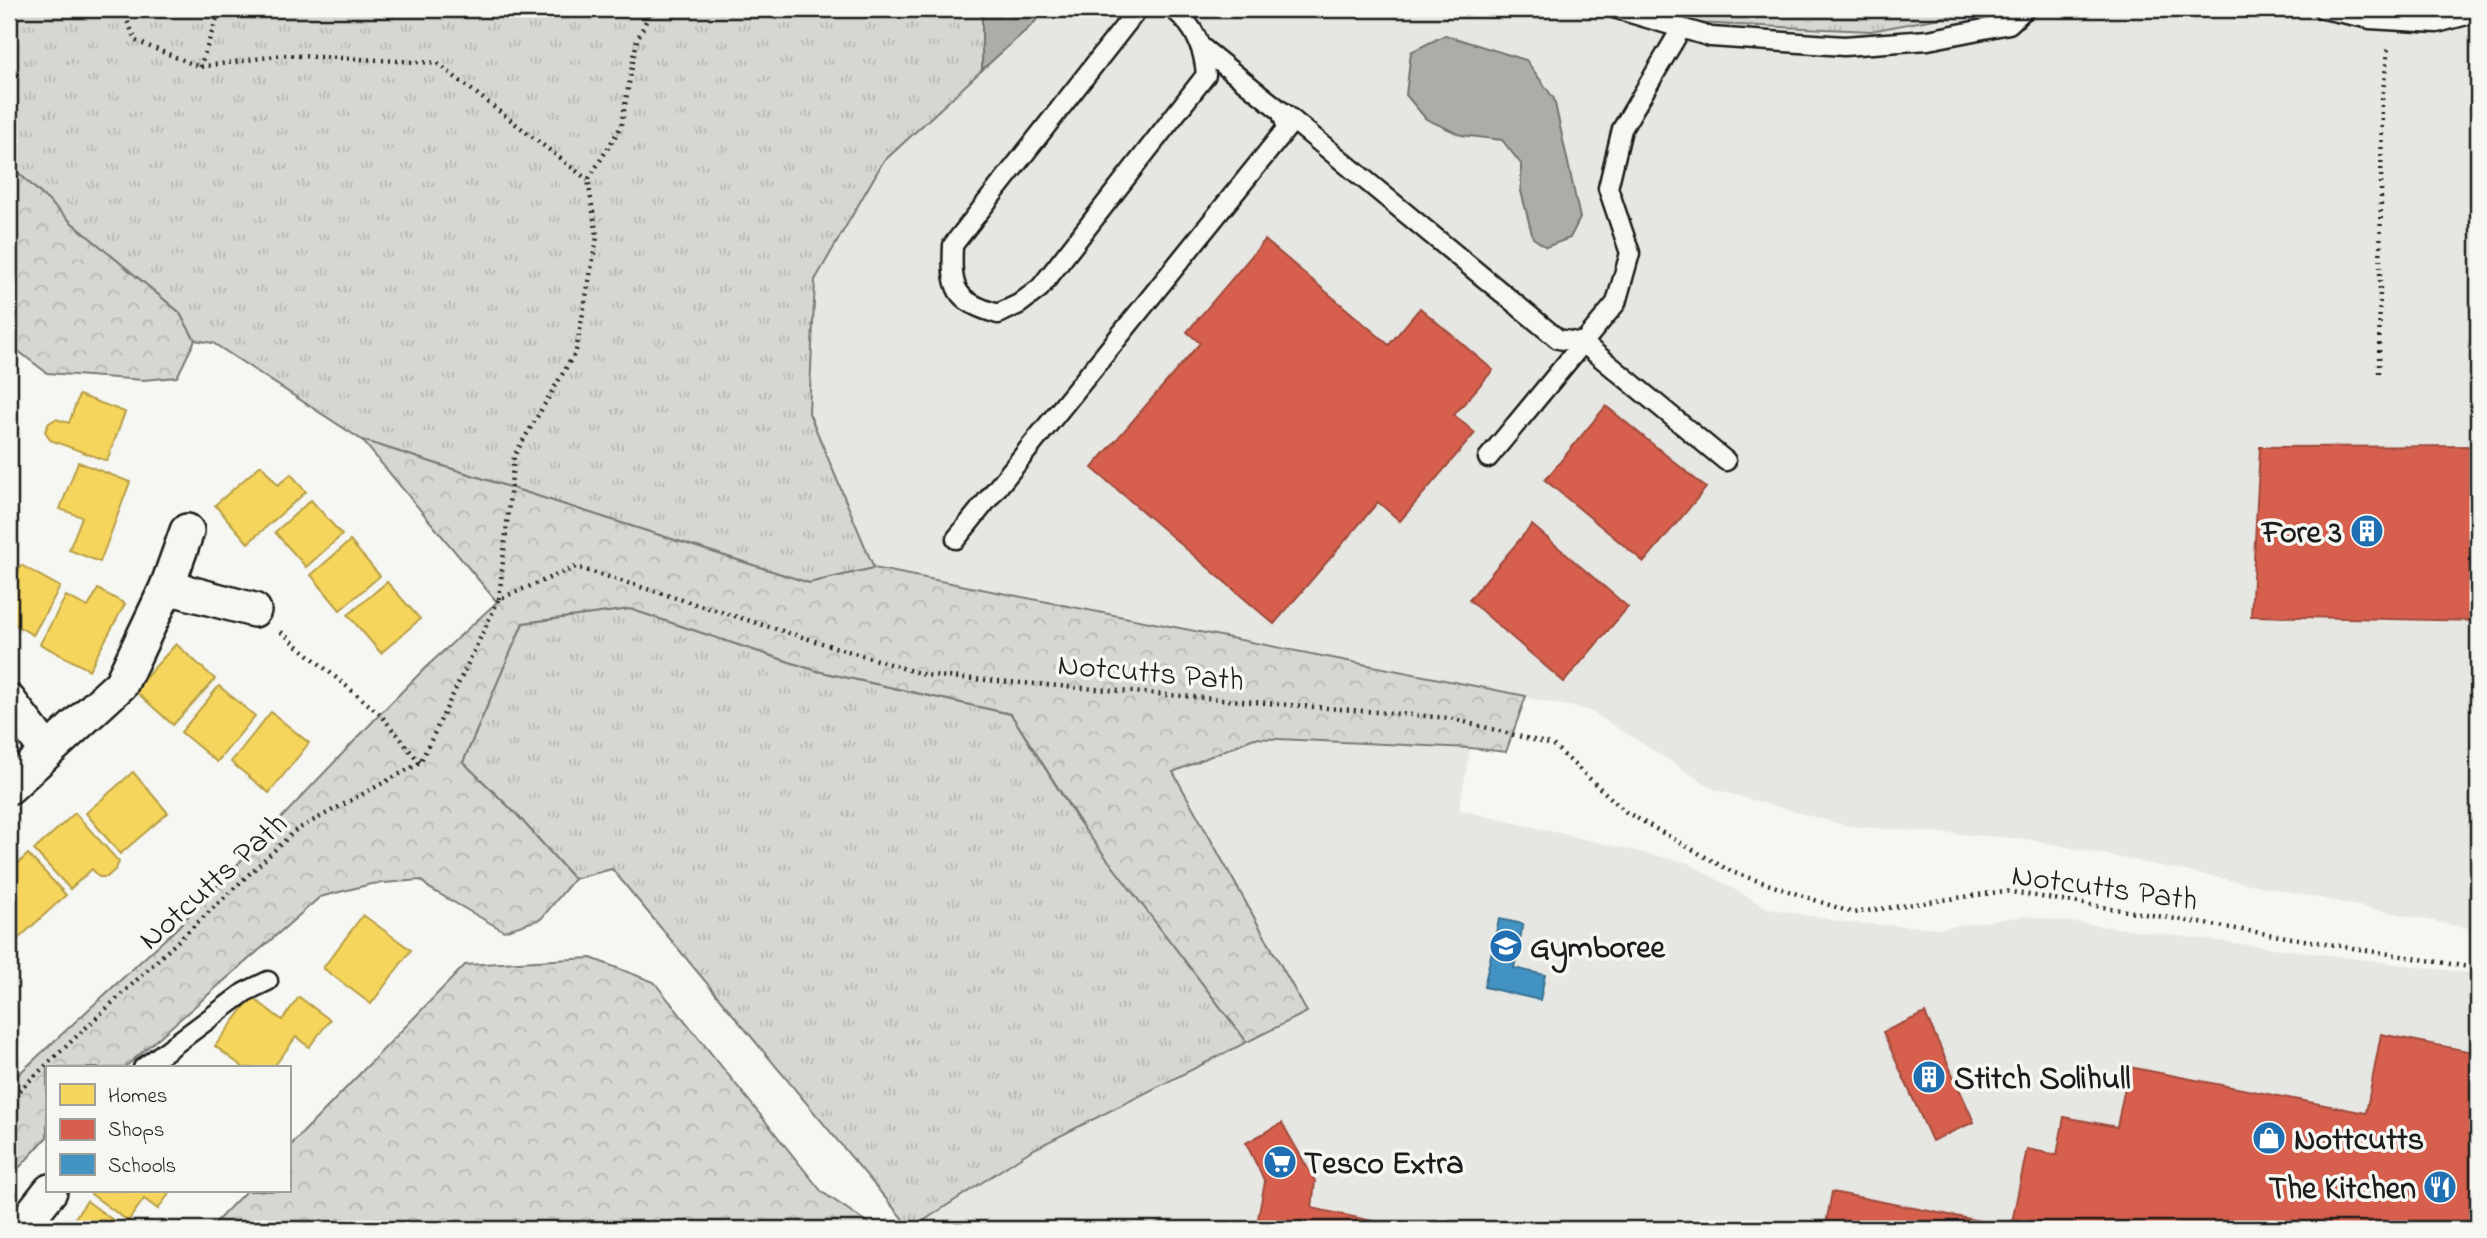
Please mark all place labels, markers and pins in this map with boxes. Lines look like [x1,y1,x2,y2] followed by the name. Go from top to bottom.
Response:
[2260,511,2342,558] place label: Fore 3
[2348,512,2386,550] building icon: Fore 3
[1530,926,1666,974] place label: Gymboree
[1487,927,1525,965] school or university icon: Gymboree
[1954,1057,2131,1104] place label: Stitch Solihull
[1910,1058,1948,1096] building icon: Stitch Solihull
[2294,1118,2424,1165] place label: Nottcutts
[2250,1119,2288,1157] shop icon: Nottcutts
[1304,1142,1464,1189] place label: Tesco Extra
[1261,1143,1299,1181] supermarket icon: Tesco Extra
[2269,1167,2416,1214] place label: The Kitchen
[2421,1168,2459,1206] restaurant icon: The Kitchen

